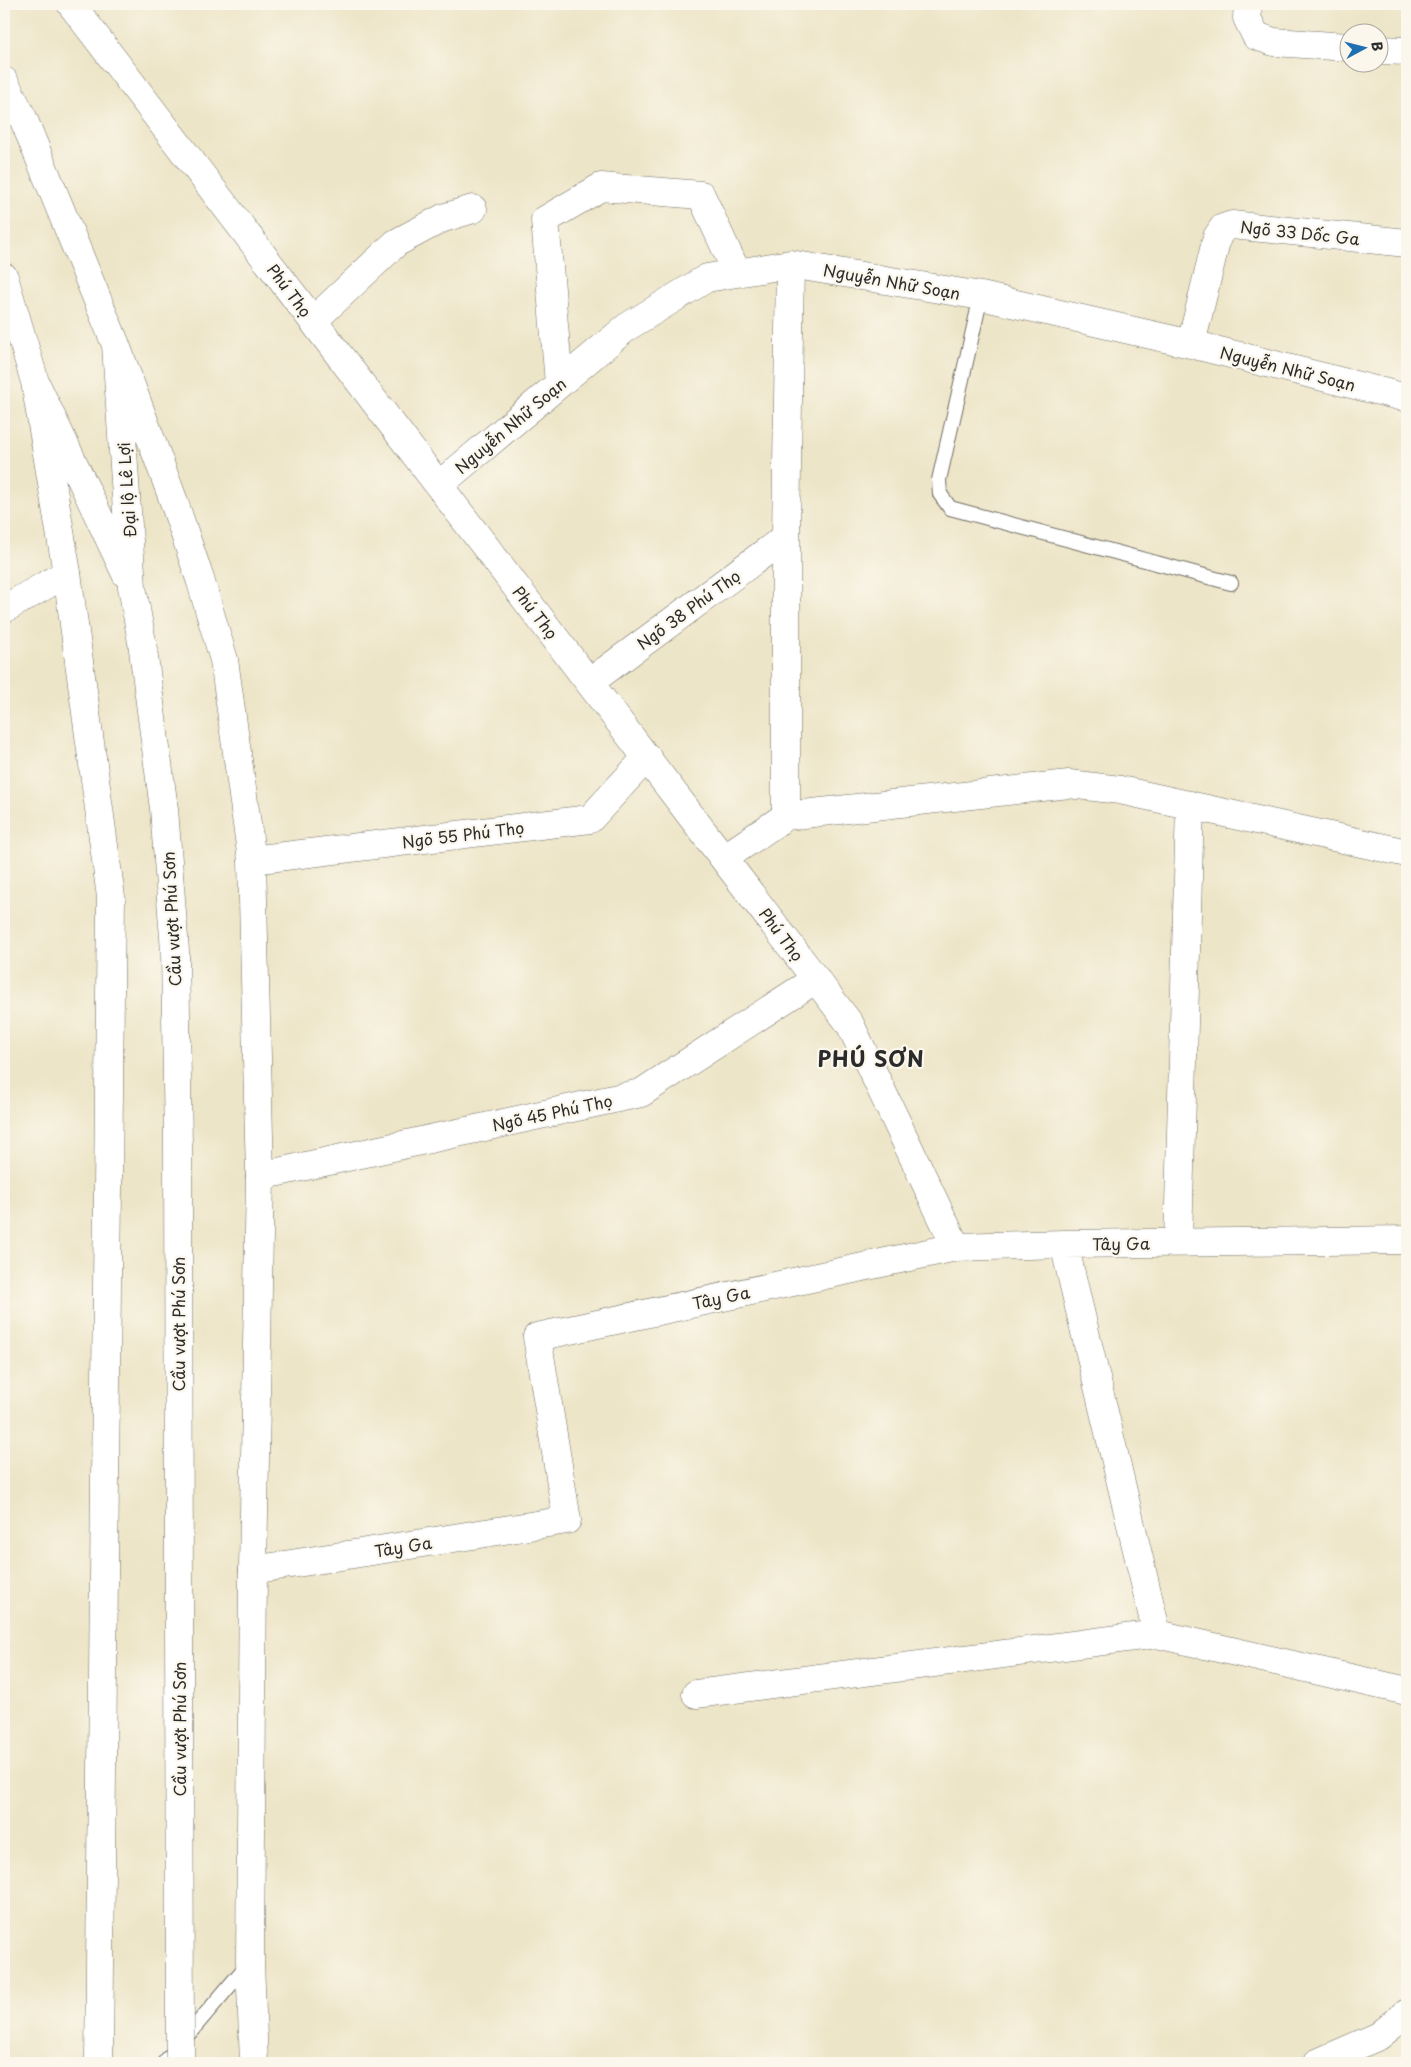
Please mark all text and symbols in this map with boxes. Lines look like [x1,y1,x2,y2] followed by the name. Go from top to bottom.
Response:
[1338,22,1388,72] north arrow
[1366,40,1388,52] text: B
[1239,214,1361,250] street label: Ngõ 33 Dốc Ga
[822,257,962,305] street label: Nguyễn Nhữ Soạn
[262,258,318,322] street label: Phú Thọ
[1218,340,1358,396] street label: Nguyễn Nhữ Soạn
[449,371,571,479] street label: Nguyễn Nhữ Soạn
[111,442,141,538] street label: Đại lộ Lê Lợi
[631,563,745,655] street label: Ngõ 38 Phú Thọ
[508,580,564,644] street label: Phú Thọ
[401,815,525,853] street label: Ngõ 55 Phú Thọ
[155,851,187,987] street label: Cầu vượt Phú Sơn
[754,902,810,966] street label: Phú Thọ
[817,1042,925,1074] district label: PHÚ SƠN
[490,1088,614,1136] street label: Ngõ 45 Phú Thọ
[1092,1230,1150,1256] street label: Tây Ga
[166,1257,190,1391] street label: Cầu vượt Phú Sơn
[690,1279,752,1315] street label: Tây Ga
[372,1530,434,1562] street label: Tây Ga
[167,1662,191,1796] street label: Cầu vượt Phú Sơn

